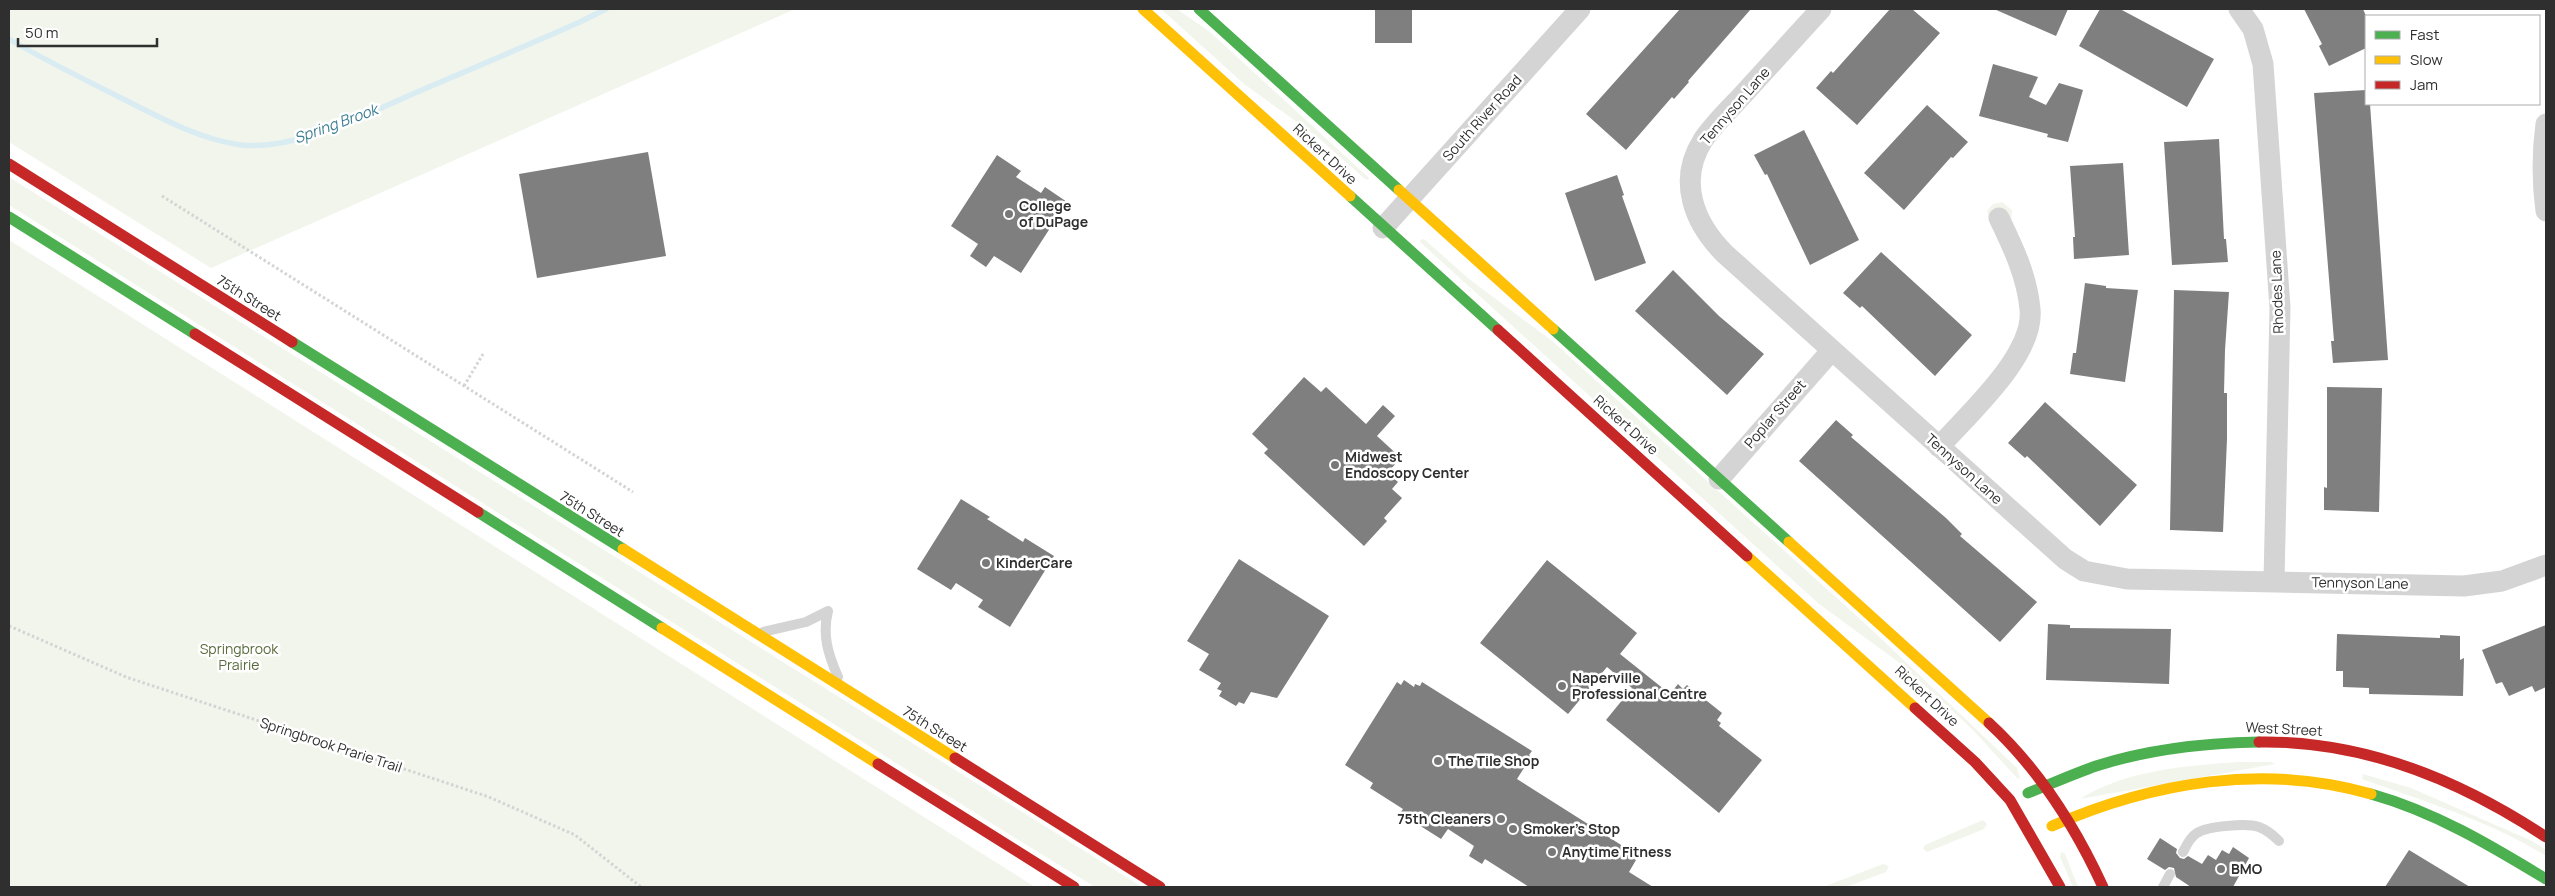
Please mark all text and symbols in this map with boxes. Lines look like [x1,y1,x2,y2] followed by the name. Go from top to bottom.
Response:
[18,15,156,47] scale bar
[2365,15,2540,105] legend
[25,22,59,43] text: 50 m
[2410,24,2439,45] text: Fast
[2410,49,2443,70] text: Slow
[1696,63,1774,149] street label: Tennyson Lane
[1438,70,1526,165] street label: South River Road
[2410,74,2438,95] text: Jam
[291,98,383,148] water label: Spring Brook
[1289,119,1361,188] street label: Rickert Drive
[1019,196,1088,231] place label: College of DuPage
[1003,208,1015,220] marker: College of DuPage
[2266,250,2287,334] street label: Rhodes Lane
[213,270,286,325] street label: 75th Street
[1740,375,1810,452] street label: Poplar Street
[1590,390,1663,459] street label: Rickert Drive
[1922,429,2007,508] street label: Tennyson Lane
[1345,447,1469,482] place label: Midwest Endoscopy Center
[1329,459,1341,471] marker: Midwest Endoscopy Center
[556,486,629,541] street label: 75th Street
[996,553,1073,572] place label: KinderCare
[980,557,992,569] marker: KinderCare
[2311,572,2409,593] street label: Tennyson Lane
[200,639,279,674] park label: Springbrook Prairie
[1891,661,1963,730] street label: Rickert Drive
[1572,668,1707,703] place label: Naperville Professional Centre
[1556,680,1568,692] marker: Naperville Professional Centre
[899,701,972,756] street label: 75th Street
[258,713,405,776] street label: Springbrook Prarie Trail
[2245,717,2324,740] street label: West Street
[1448,751,1540,770] place label: The Tile Shop
[1432,755,1444,767] marker: The Tile Shop
[1397,809,1491,828] place label: 75th Cleaners
[1495,813,1507,825] marker: 75th Cleaners
[1523,819,1621,838] place label: Smoker's Stop
[1507,823,1519,835] marker: Smoker's Stop
[1562,842,1672,861] place label: Anytime Fitness
[1546,846,1558,858] marker: Anytime Fitness
[2231,859,2263,878] place label: BMO
[2215,863,2227,875] marker: BMO

